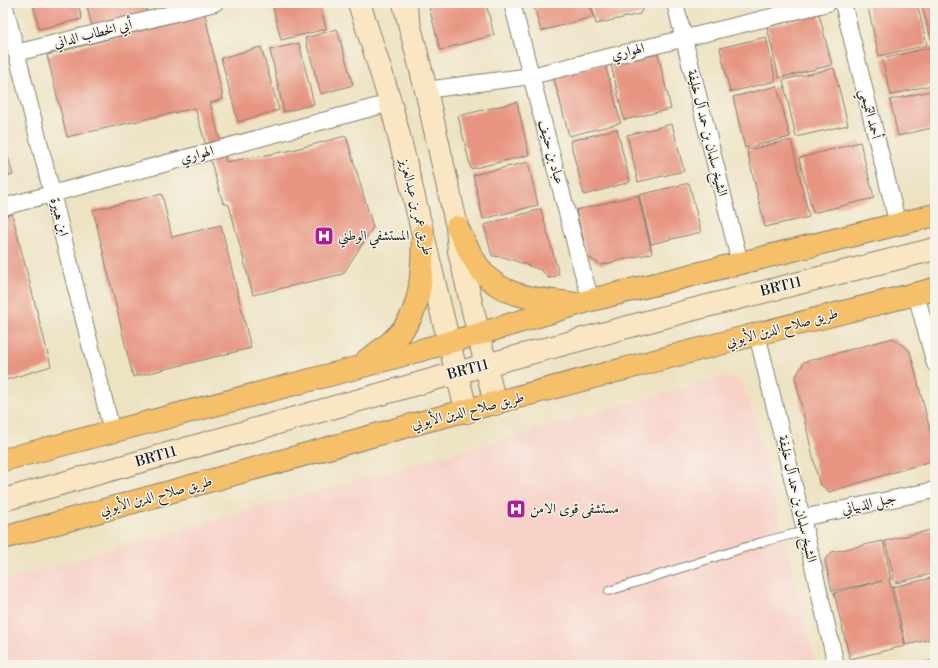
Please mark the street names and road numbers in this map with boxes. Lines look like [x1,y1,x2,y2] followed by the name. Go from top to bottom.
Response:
[51,13,135,54] street label: أبي الخطاب الداني
[609,39,647,67] street label: الهواري
[680,68,731,199] street label: الشيخ سلمان بن حمد آل خليفة
[852,87,887,142] street label: أحمد التميمي
[534,118,568,186] street label: عباد بن حنيف
[178,142,216,170] street label: الهواري
[395,155,437,257] street label: طريق عمر بن عبدالعزيز
[46,196,72,238] street label: ابن هبيرة
[758,273,804,301] street label: BRT11
[723,302,841,355] street label: طريق صلاح الدين الأيوبي
[444,356,491,384] street label: BRT11
[409,386,527,437] street label: طريق صلاح الدين الأيوبي
[771,434,820,565] street label: الشيخ سلمان بن حمد آل خليفة
[132,443,179,472] street label: BRT11
[97,470,215,523] street label: طريق صلاح الدين الأيوبي
[840,489,898,521] street label: جبل الذبياني

